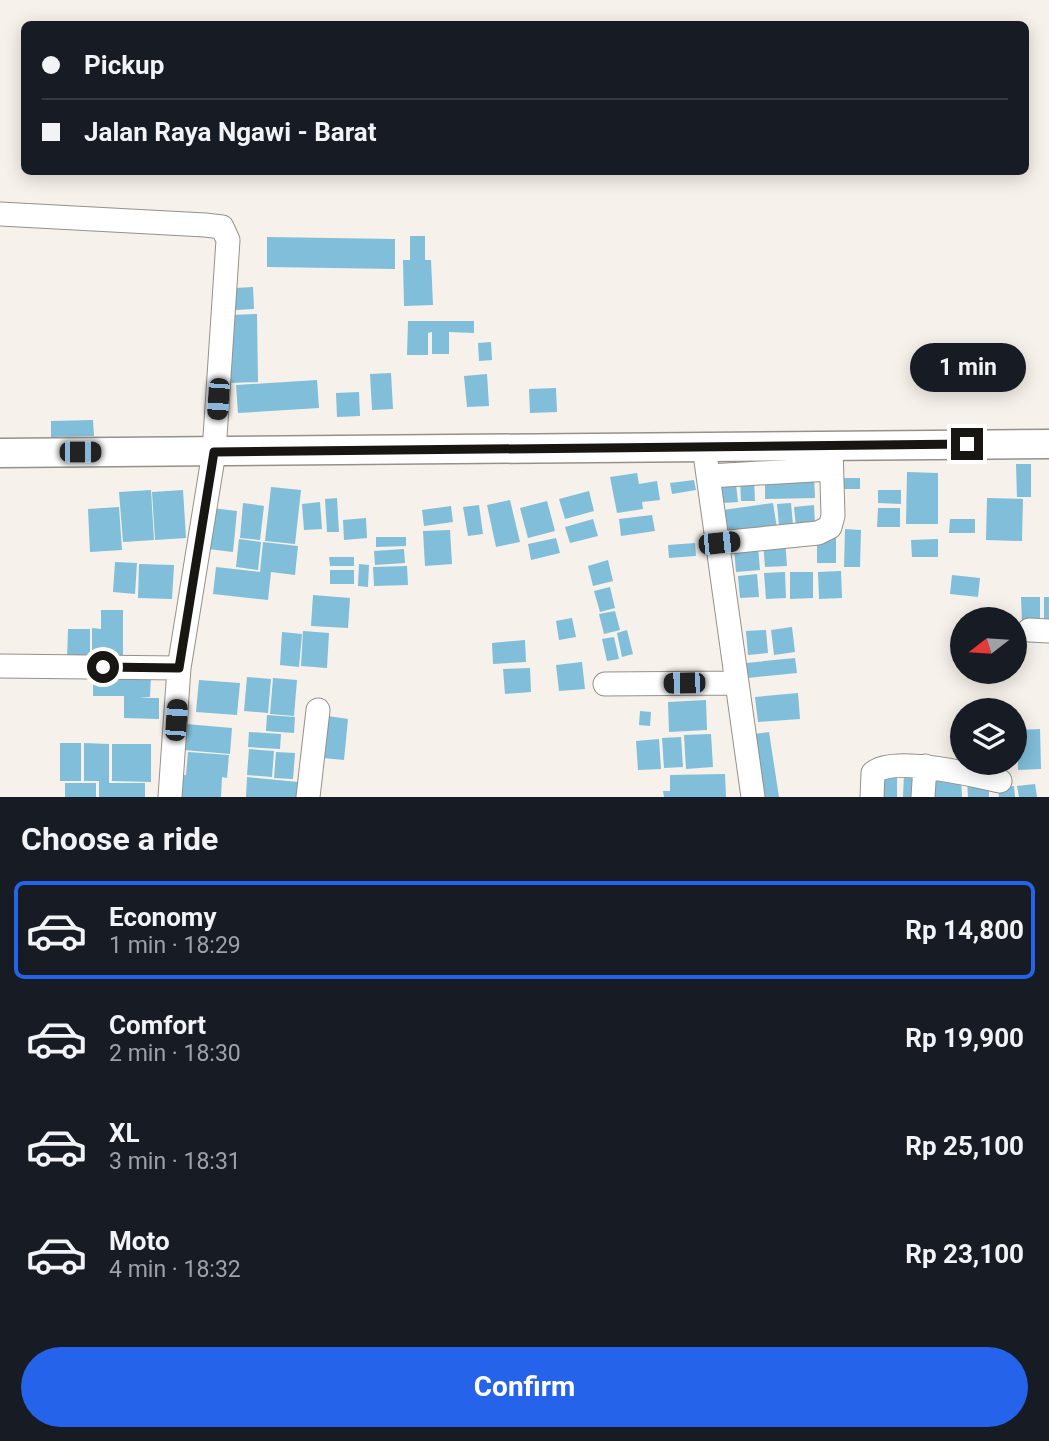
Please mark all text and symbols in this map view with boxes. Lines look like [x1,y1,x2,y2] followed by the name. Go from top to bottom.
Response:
[84,50,164,80] text: Pickup
[84,117,377,147] text: Jalan Raya Ngawi - Barat
[909,342,1025,392] callout: 1 min
[939,354,997,381] text: 1 min
[207,377,230,421] car
[951,428,983,460] route end
[60,442,102,463] car
[698,530,741,556] car
[950,607,1027,684] north arrow
[950,607,1027,775] map controls
[87,651,119,683] route start
[663,672,706,694] car
[165,698,188,742] car
[950,698,1027,775] button: layers
[21,820,218,858] text: Choose a ride
[25,899,88,962] icon: car
[109,902,216,932] text: Economy
[905,915,1024,945] text: Rp 14,800
[109,932,241,959] text: 1 min · 18:29
[25,1007,88,1070] icon: car
[109,1010,206,1040] text: Comfort
[905,1023,1024,1053] text: Rp 19,900
[109,1040,241,1067] text: 2 min · 18:30
[25,1115,88,1178] icon: car
[109,1118,140,1148] text: XL
[905,1131,1024,1161] text: Rp 25,100
[109,1148,241,1175] text: 3 min · 18:31
[25,1223,88,1286] icon: car
[109,1226,170,1256] text: Moto
[905,1239,1024,1269] text: Rp 23,100
[109,1256,241,1283] text: 4 min · 18:32
[21,1347,1028,1427] button: Confirm

